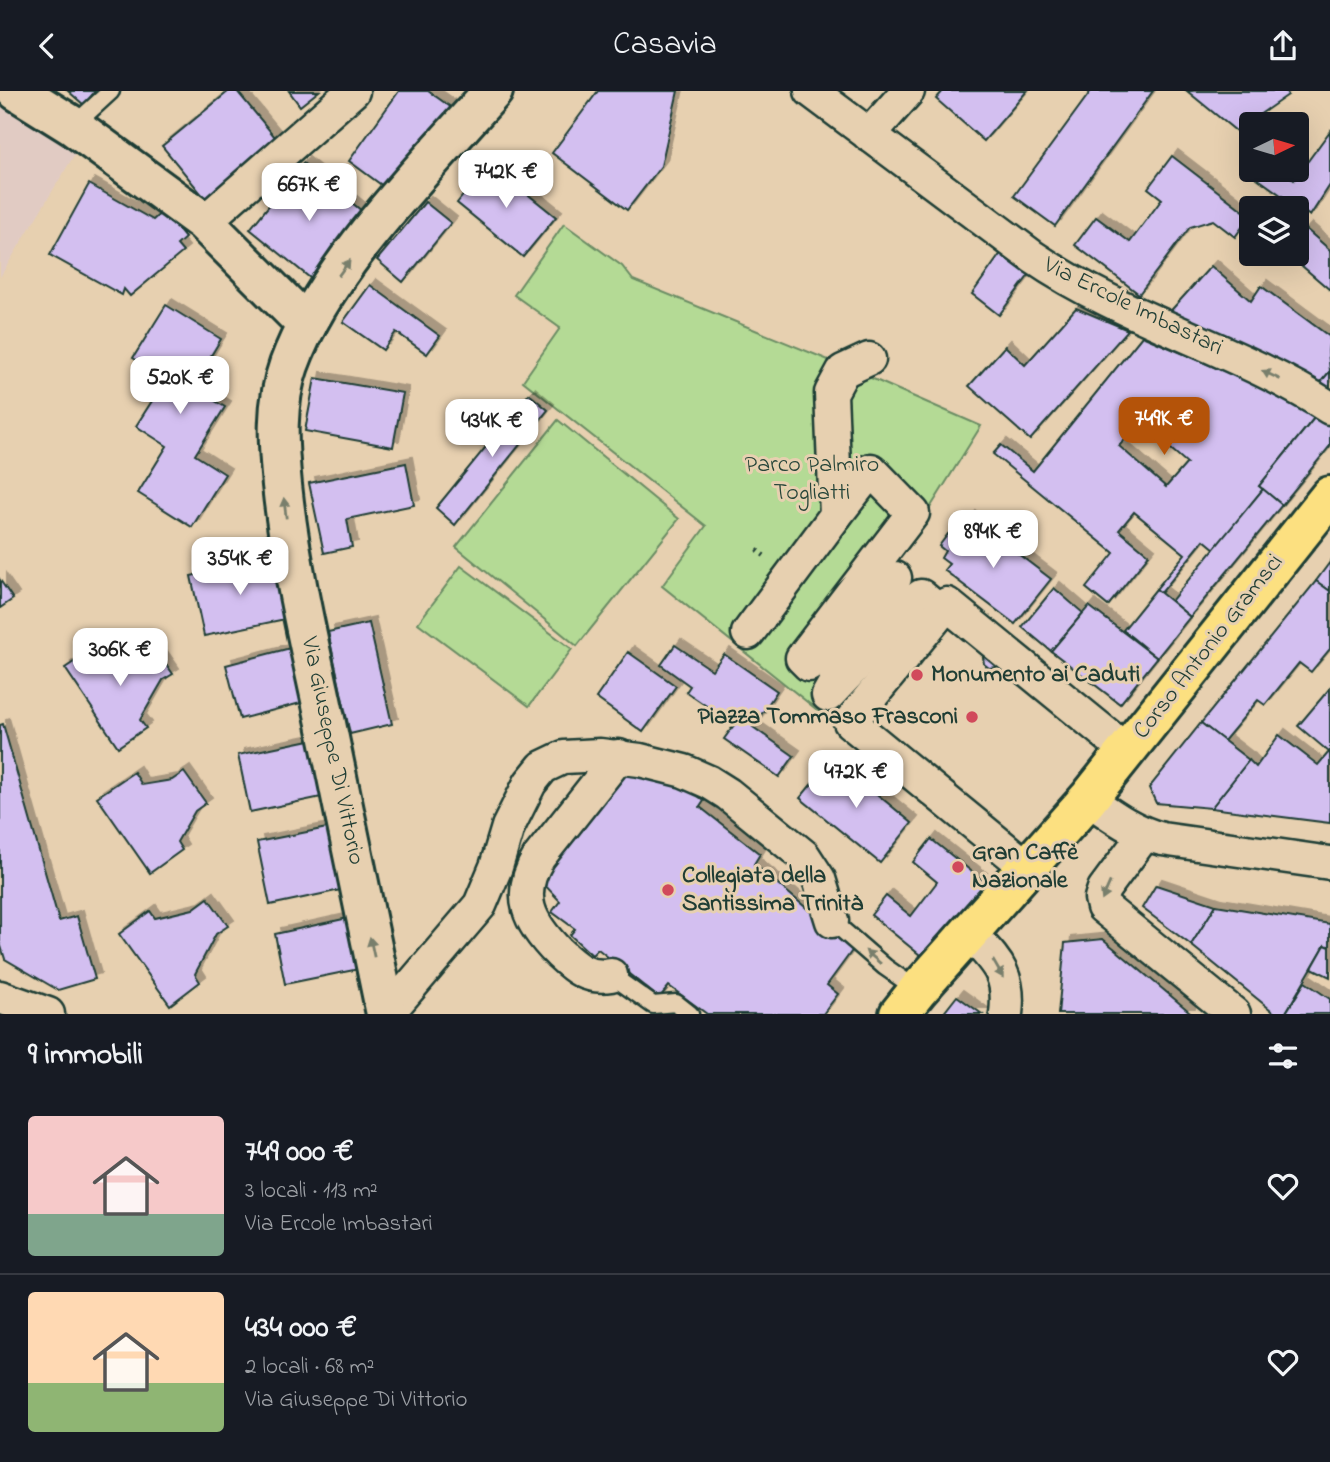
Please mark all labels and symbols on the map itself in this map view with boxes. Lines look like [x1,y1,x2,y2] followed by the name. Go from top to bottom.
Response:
[1239,112,1309,182] north arrow
[449,151,563,210] pin: 742K €
[252,163,366,223] pin: 667K €
[1036,248,1229,366] street label: Via Ercole Imbastari
[337,259,351,277] one-way arrow
[123,357,237,416] pin: 520K €
[1261,369,1281,380] one-way arrow
[1107,397,1221,457] pin: 749K €
[435,399,549,459] pin: 434K €
[745,448,879,511] park label: Parco Palmiro Togliatti
[279,497,290,519] one-way arrow
[936,511,1050,570] pin: 894K €
[183,538,297,597] pin: 354K €
[1125,547,1293,747] street label: Corso Antonio Gramsci
[63,629,177,688] pin: 306K €
[291,633,373,868] street label: Via Giuseppe Di Vittorio
[931,658,1140,693] place label: Monumento ai Caduti
[909,667,925,683] marker: Monumento ai Caduti
[697,700,958,735] place label: Piazza Tommaso Frasconi
[964,709,980,725] marker: Piazza Tommaso Frasconi
[799,751,913,810] pin: 472K €
[972,836,1079,899] place label: Gran Caffè Nazionale
[682,859,864,922] place label: Collegiata della Santissima Trinità
[950,859,966,875] marker: Gran Caffè Nazionale
[1100,880,1112,901] one-way arrow
[660,882,676,898] marker: Collegiata della Santissima Trinità
[367,936,378,958] one-way arrow
[865,950,882,965] one-way arrow
[992,959,1004,978] one-way arrow

